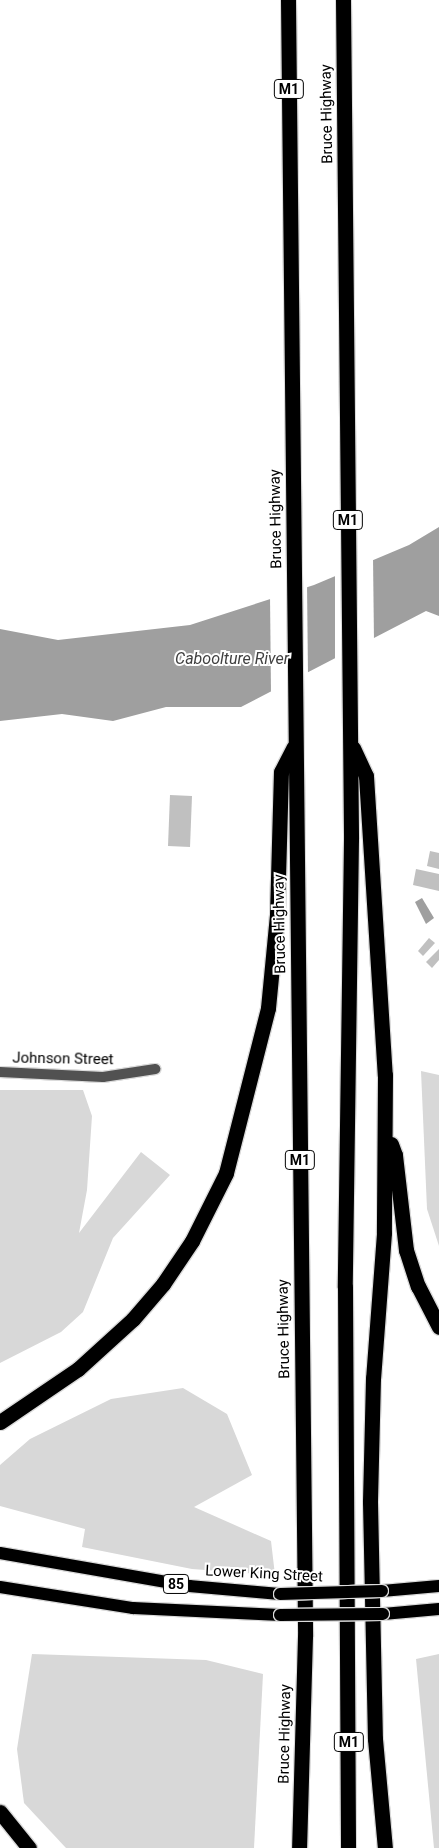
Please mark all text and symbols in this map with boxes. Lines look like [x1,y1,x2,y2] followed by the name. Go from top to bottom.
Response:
[317,64,337,164] street label: Bruce Highway
[273,78,305,100] road number: M1
[266,469,286,569] street label: Bruce Highway
[332,508,364,532] road number: M1
[175,649,289,669] water label: Caboolture River
[270,874,290,974] street label: Bruce Highway
[12,1049,114,1069] street label: Johnson Street
[284,1148,316,1172] road number: M1
[274,1279,294,1379] street label: Bruce Highway
[205,1562,323,1586] street label: Lower King Street
[162,1572,190,1596] road number: 85
[275,1684,295,1784] street label: Bruce Highway
[333,1730,365,1754] road number: M1

